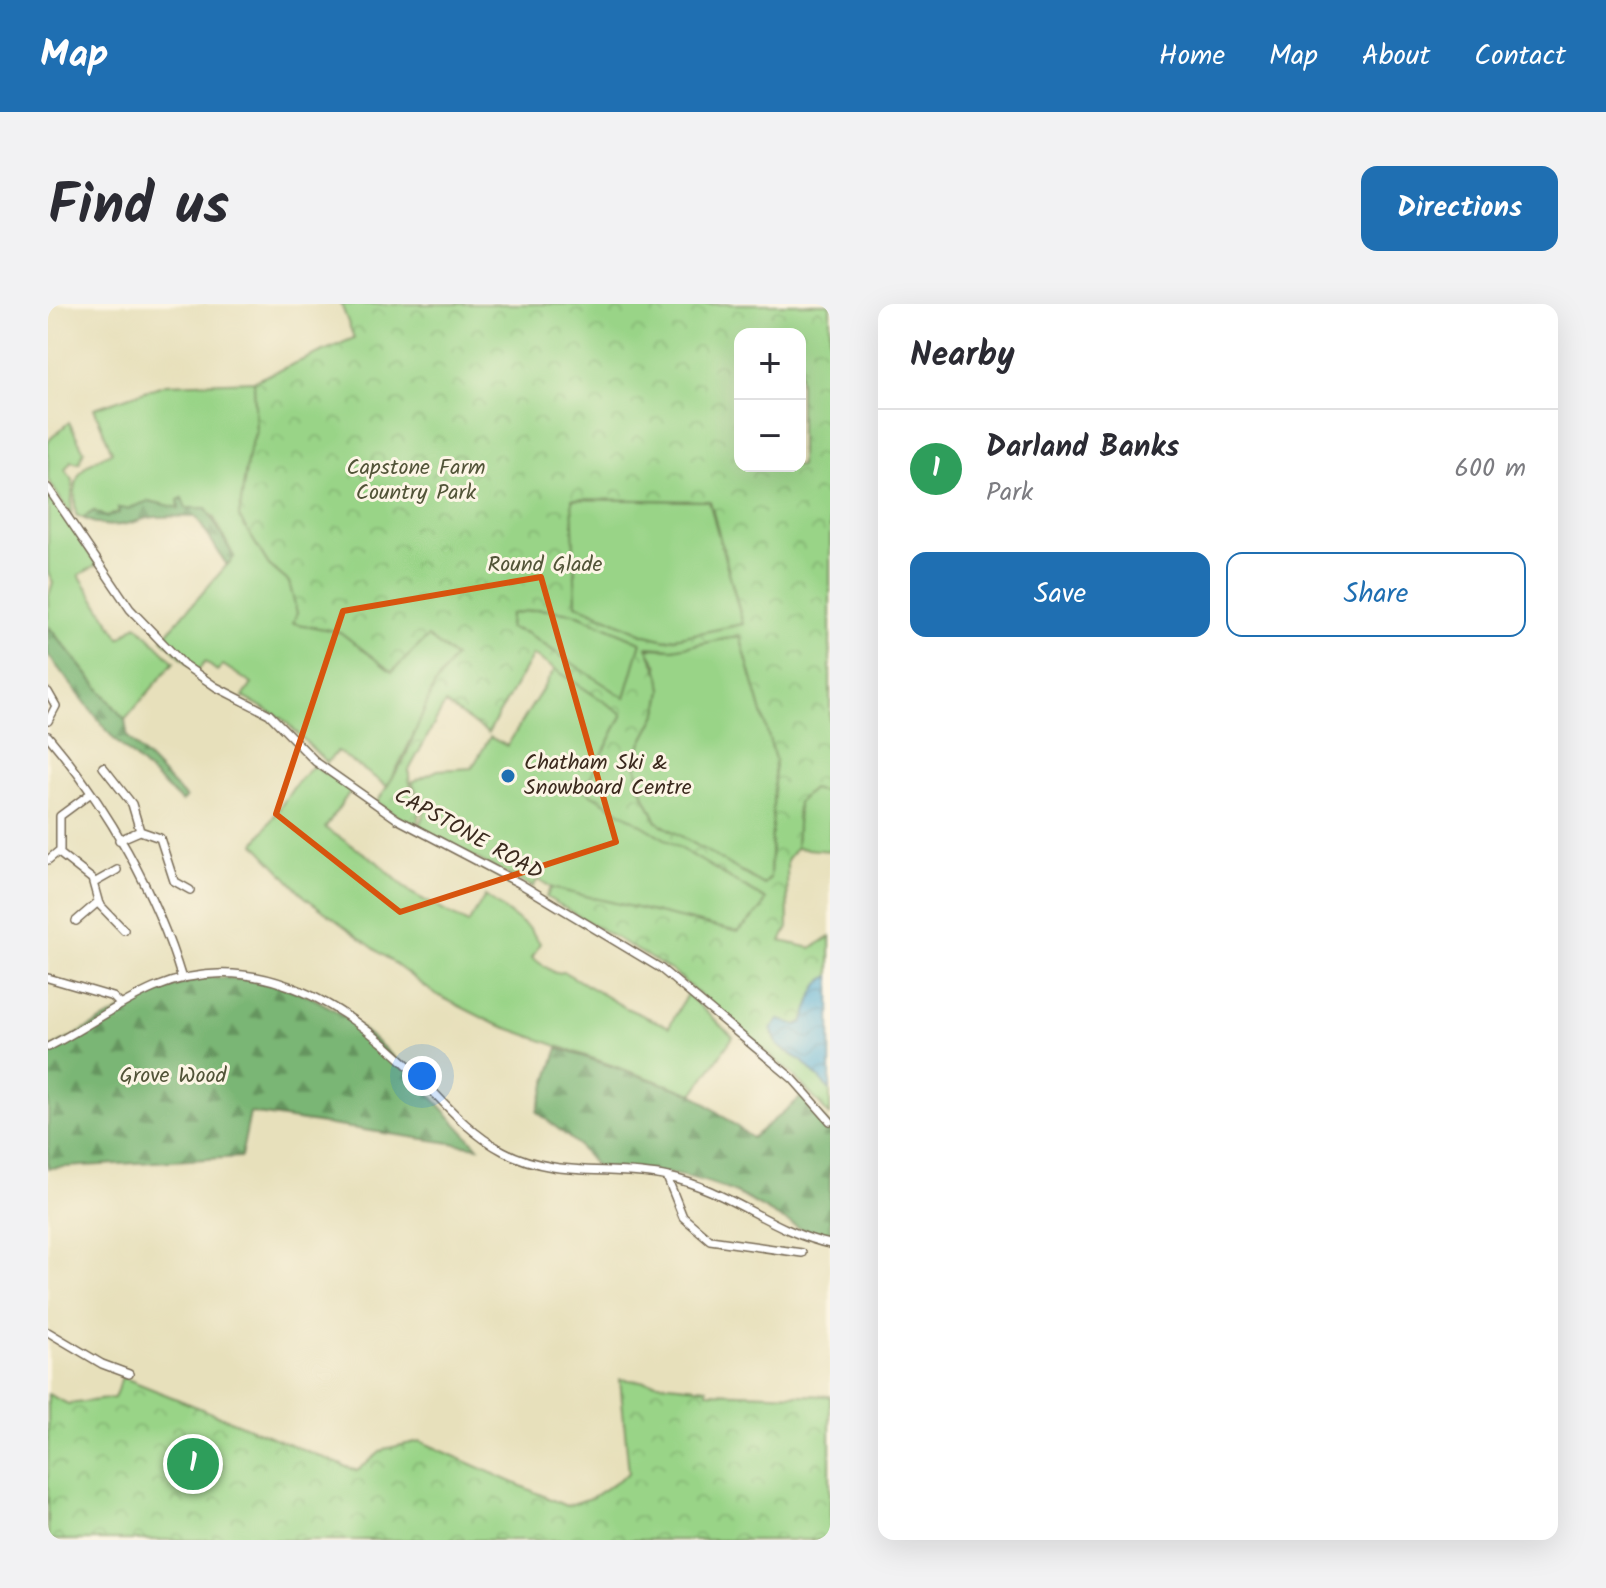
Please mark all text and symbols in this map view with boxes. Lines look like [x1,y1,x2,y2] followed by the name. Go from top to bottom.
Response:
[40,26,109,86] text: Map
[1159,34,1225,79] text: Home
[1269,34,1318,79] text: Map
[1362,34,1430,79] text: About
[1474,34,1566,79] text: Contact
[48,163,229,253] text: Find us
[1361,166,1558,251] button: Directions
[734,328,806,472] map controls
[734,328,806,400] button: +
[910,329,1015,383] text: Nearby
[734,400,806,472] button: −
[986,424,1179,472] text: Darland Banks
[932,448,940,490] text: 1
[1454,448,1526,490] text: 600 m
[347,451,485,511] park label: Capstone Farm Country Park
[986,472,1033,514] text: Park
[488,548,603,583] park label: Round Glade
[910,552,1210,637] button: Save
[1226,552,1526,637] button: Share
[524,746,692,806] place label: Chatham Ski & Snowboard Centre
[499,767,517,785] marker: Chatham Ski & Snowboard Centre
[387,779,549,891] street label: CAPSTONE ROAD
[402,1056,442,1096] your location
[120,1059,227,1094] park label: Grove Wood
[167,1434,219,1494] pin: 1

